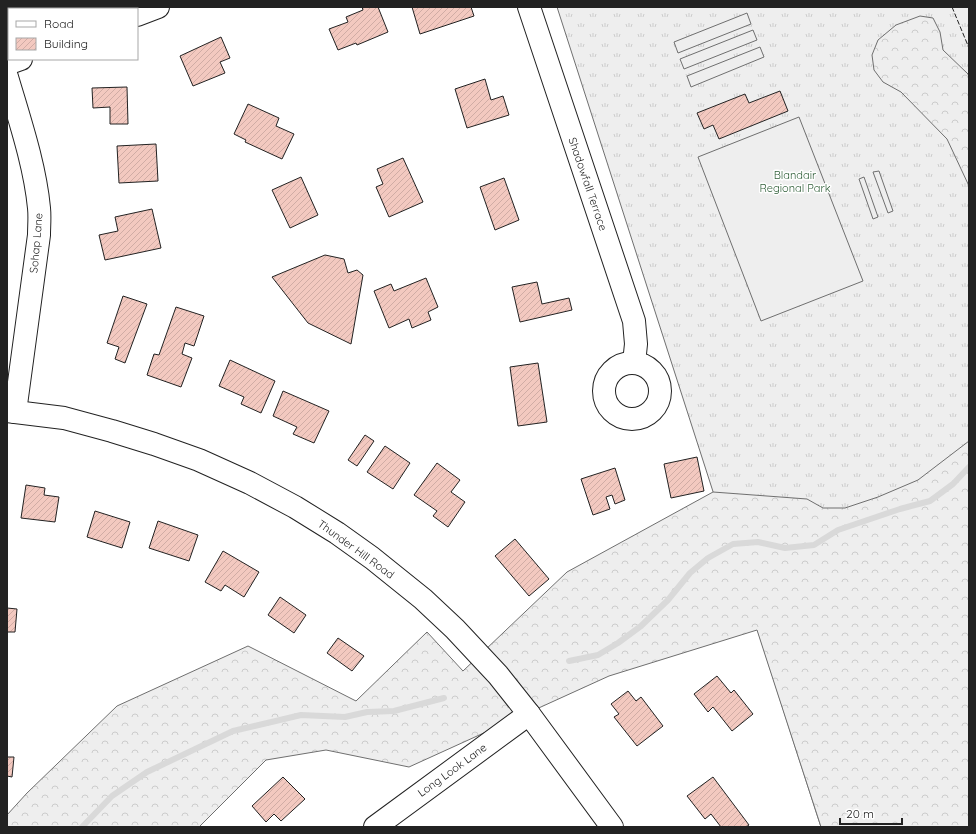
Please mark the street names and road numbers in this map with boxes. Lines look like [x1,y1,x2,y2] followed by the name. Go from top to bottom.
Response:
[565,135,611,233] street label: Shadowfall Terrace
[26,212,46,274] street label: Sohap Lane
[315,517,397,581] street label: Thunder Hill Road
[415,740,489,800] street label: Long Look Lane

